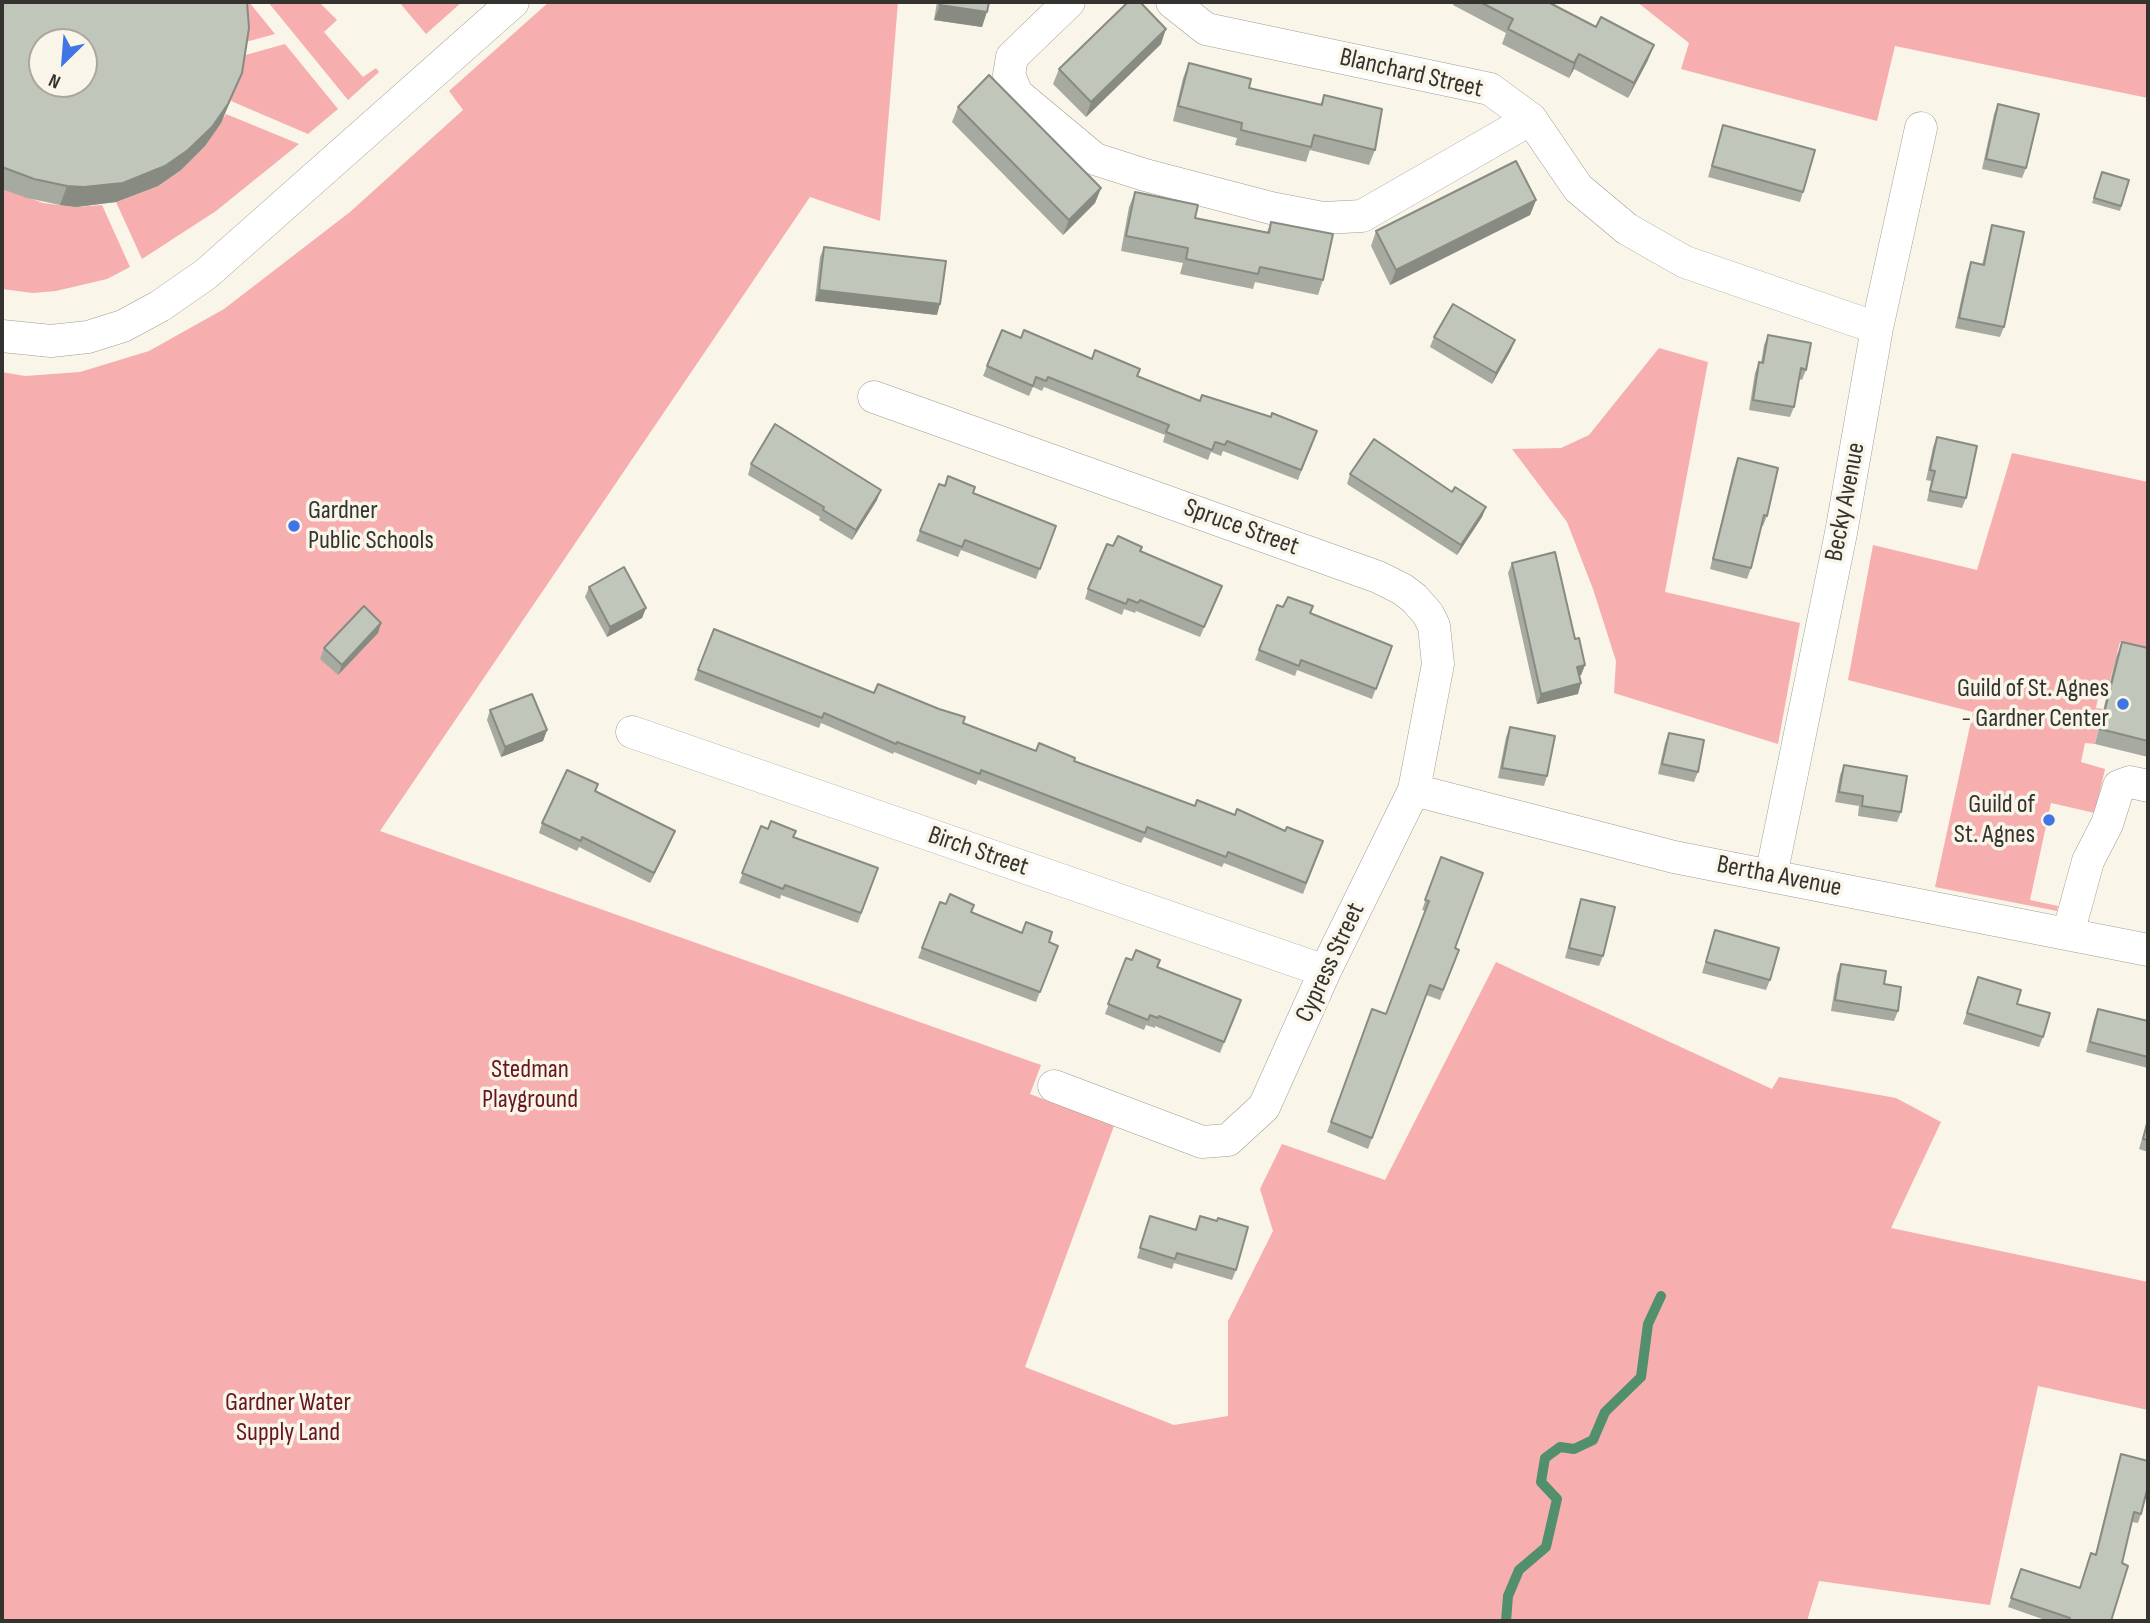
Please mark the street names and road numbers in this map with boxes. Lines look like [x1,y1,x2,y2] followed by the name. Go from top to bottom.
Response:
[1336,42,1486,106] street label: Blanchard Street
[1819,440,1873,564] street label: Becky Avenue
[1179,493,1303,563] street label: Spruce Street
[924,820,1032,884] street label: Birch Street
[1714,850,1844,904] street label: Bertha Avenue
[1290,898,1372,1028] street label: Cypress Street

